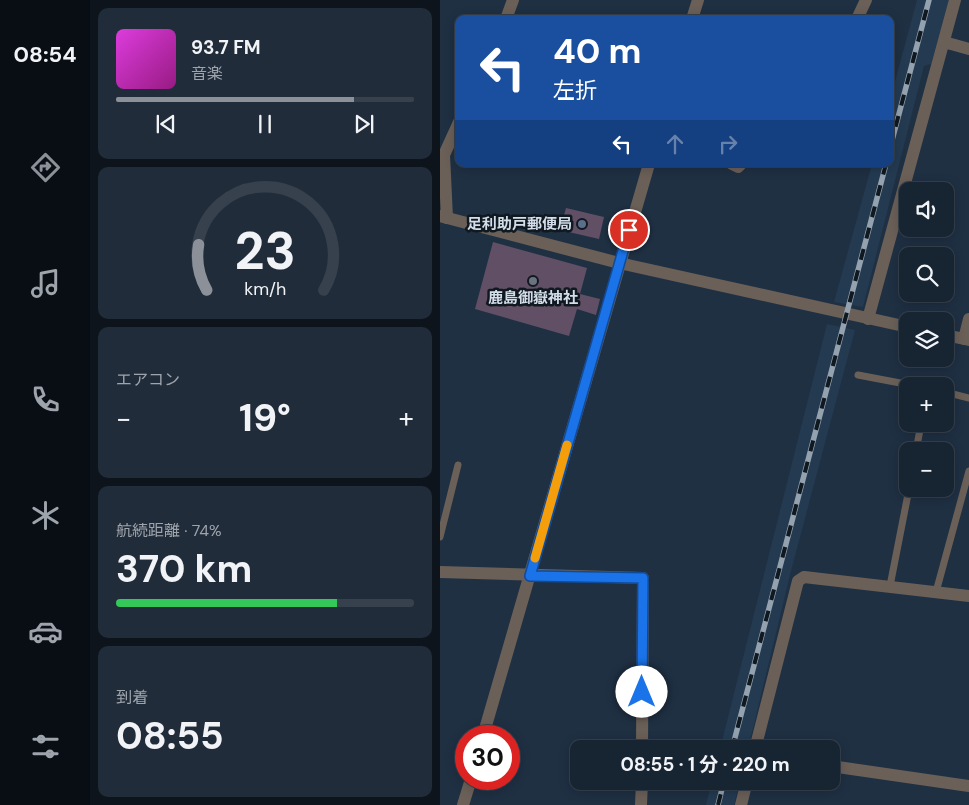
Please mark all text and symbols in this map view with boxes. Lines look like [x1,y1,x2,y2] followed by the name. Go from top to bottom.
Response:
[553,28,642,74] text: 40 m
[191,35,261,60] text: 93.7 FM
[470,35,535,100] icon: left
[14,40,77,69] text: 08:54
[191,63,223,84] text: 音楽
[553,76,597,105] text: 左折
[152,110,180,138] icon: previous
[251,110,279,138] icon: pause
[350,110,378,138] icon: next
[608,130,636,158] icon: left
[661,130,689,158] icon: ahead
[714,130,742,158] icon: right
[28,150,63,185] icon: directions
[899,182,954,497] map controls
[899,182,954,237] button: sound
[608,209,650,251] pin
[467,214,572,234] place label: 足利助戸郵便局
[615,216,643,244] icon: arrive
[234,217,296,285] text: 23
[576,218,588,230] marker: 足利助戸郵便局
[899,247,954,302] button: search
[28,266,63,301] icon: music
[527,275,539,287] marker: 鹿島御嶽神社
[244,277,286,301] text: km/h
[488,288,578,308] place label: 鹿島御嶽神社
[899,312,954,367] button: layers
[116,369,180,390] text: エアコン
[899,377,954,432] button: +
[28,382,63,417] icon: phone
[239,393,291,443] text: 19°
[116,400,131,437] text: −
[399,400,414,437] text: +
[899,442,954,497] button: −
[28,498,63,533] icon: climate
[116,520,222,541] text: 航続距離 · 74%
[116,544,252,594] text: 370 km
[28,614,63,649] icon: car
[615,665,667,717] position arrow
[116,687,148,708] text: 到着
[116,711,224,761] text: 08:55
[455,725,520,790] speed limit sign: 30
[28,729,63,764] icon: filters
[620,752,790,777] text: 08:55 · 1 分 · 220 m

